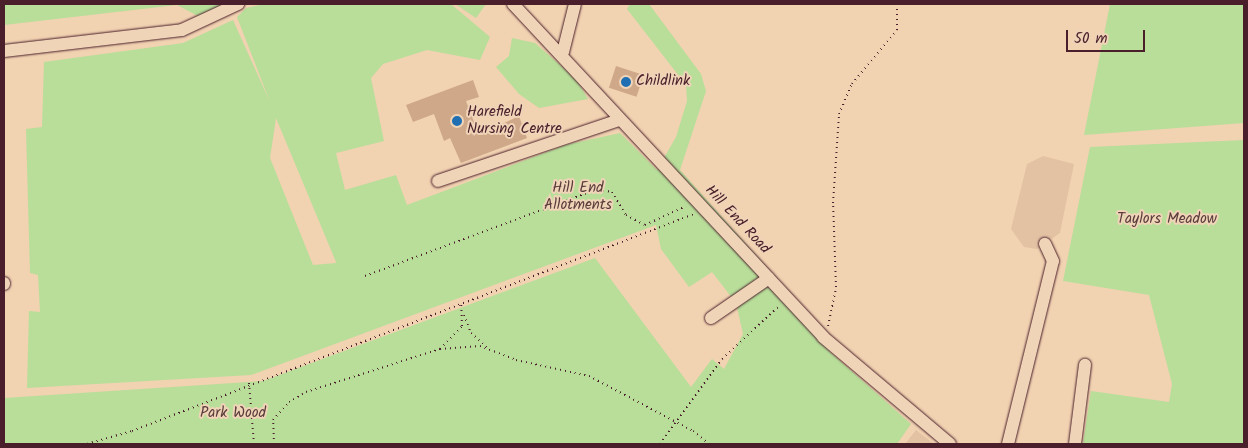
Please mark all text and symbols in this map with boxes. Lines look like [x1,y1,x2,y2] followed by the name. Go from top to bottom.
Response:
[1068,20,1147,52] scale bar
[1074,27,1108,51] text: 50 m
[636,73,690,91] place label: Childlink
[620,76,632,88] marker: Childlink
[467,103,562,138] place label: Harefield Nursing Centre
[451,115,463,127] marker: Harefield Nursing Centre
[544,179,612,214] park label: Hill End Allotments
[701,182,773,258] street label: Hill End Road
[1117,211,1217,229] park label: Taylors Meadow
[200,405,266,423] park label: Park Wood

